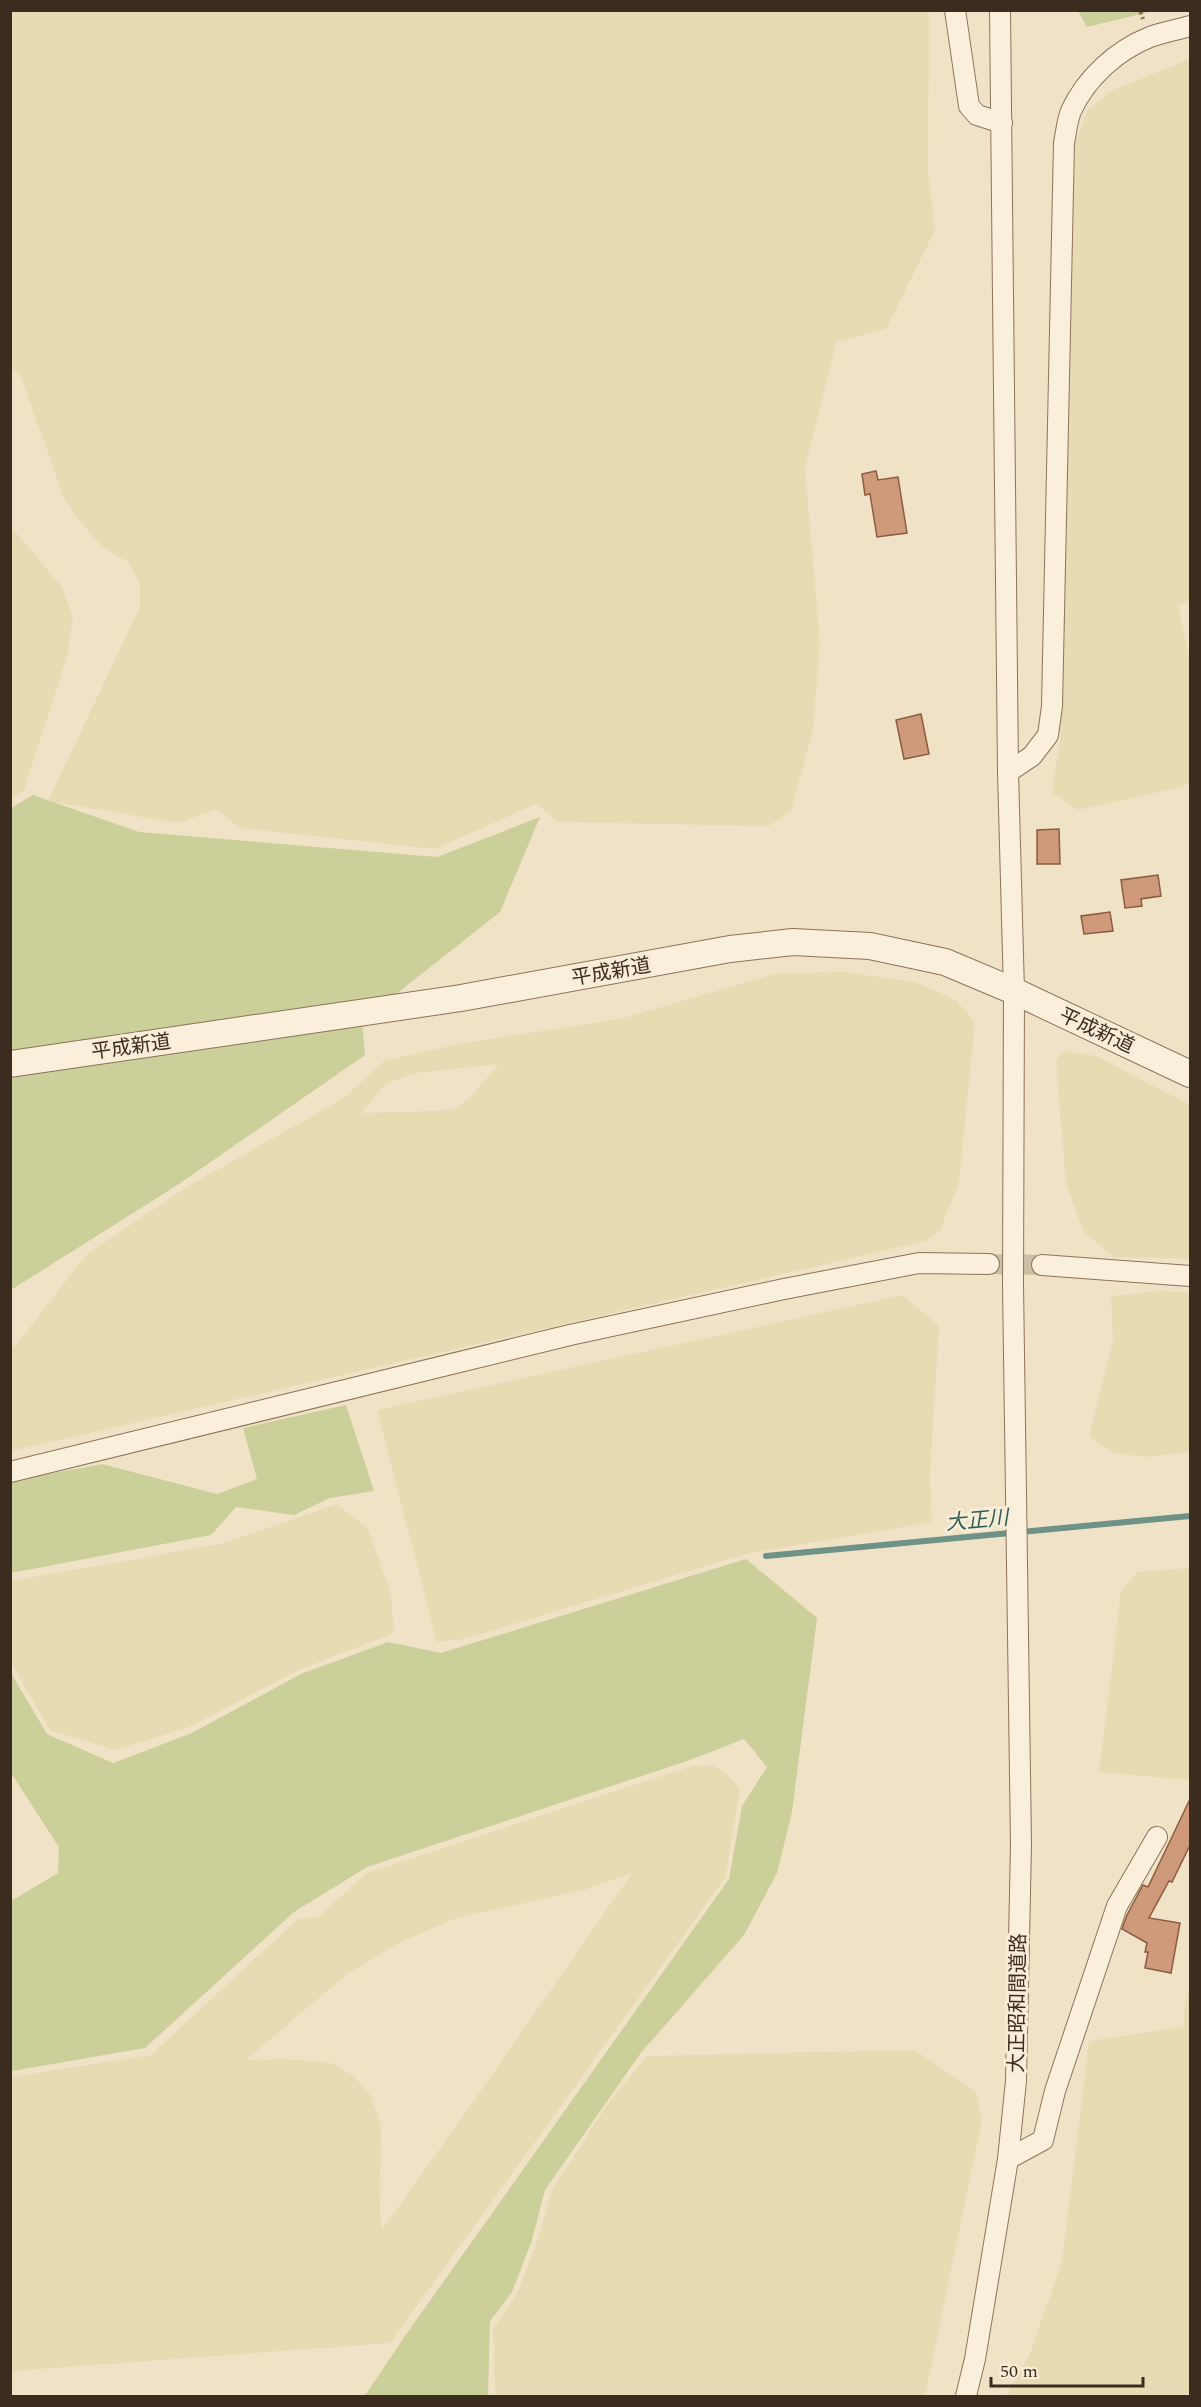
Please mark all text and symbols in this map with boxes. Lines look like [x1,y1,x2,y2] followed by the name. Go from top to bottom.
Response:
[569,950,653,994] street label: 平成新道
[1054,1000,1139,1061] street label: 平成新道
[89,1027,173,1067] street label: 平成新道
[944,1502,1012,1540] water label: 大正川
[1002,1933,1034,2073] street label: 大正昭和間道路
[991,2350,1142,2388] scale bar
[1000,2358,1038,2385] text: 50 m

